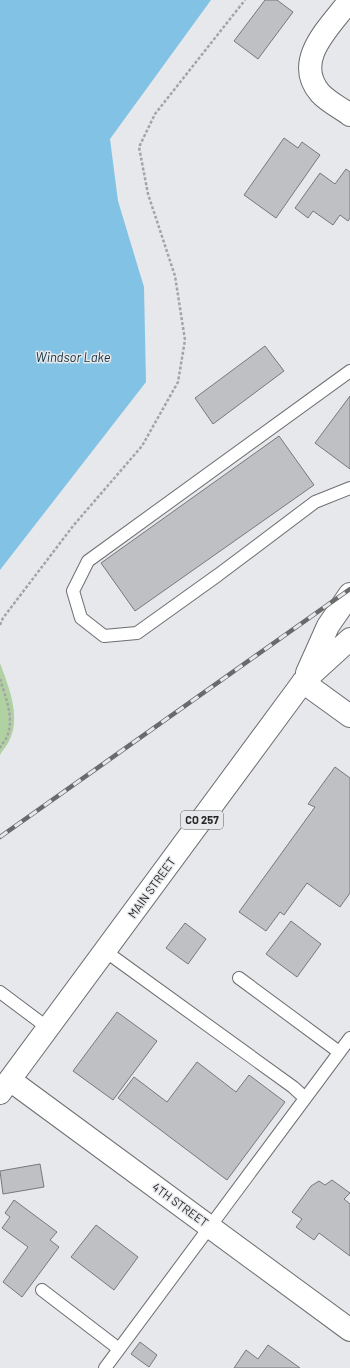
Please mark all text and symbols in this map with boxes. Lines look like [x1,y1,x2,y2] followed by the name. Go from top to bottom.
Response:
[36,349,111,365] water label: Windsor Lake
[181,811,223,829] road number: CO 257
[124,854,178,921] street label: MAIN STREET
[150,1179,212,1229] street label: 4TH STREET

